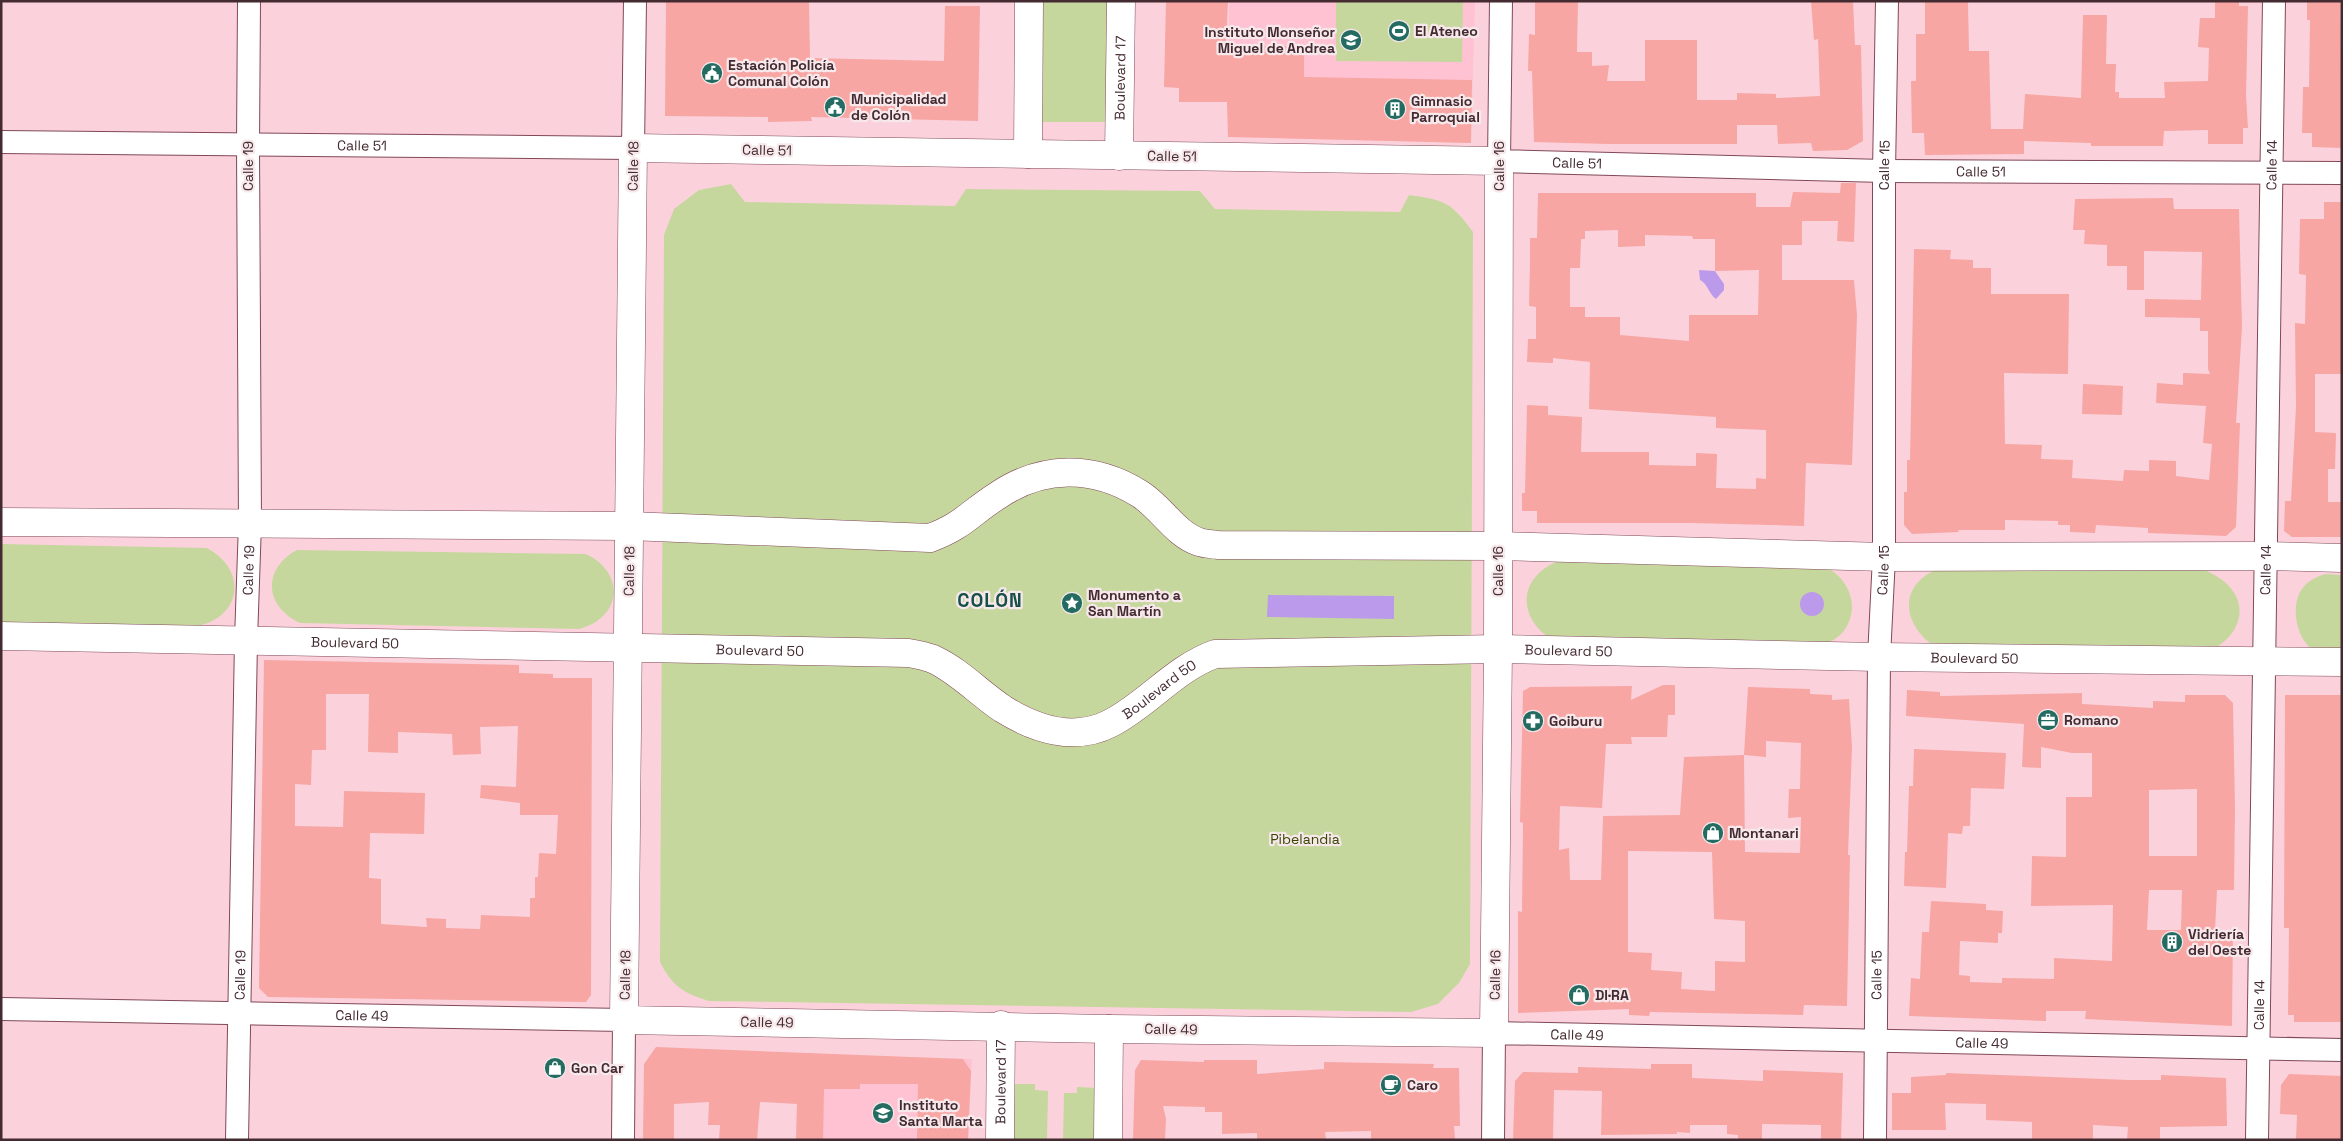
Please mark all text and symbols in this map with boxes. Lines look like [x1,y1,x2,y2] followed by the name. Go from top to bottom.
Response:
[1387,19,1411,43] sports icon: El Ateneo
[1415,22,1478,40] place label: El Ateneo
[1204,23,1335,57] place label: Instituto Monseñor Miguel de Andrea
[1339,28,1363,52] school or university icon: Instituto Monseñor Miguel de Andrea
[1110,35,1130,121] street label: Boulevard 17
[728,56,834,90] place label: Estación Policía Comunal Colón
[700,61,724,85] public building icon: Estación Policía Comunal Colón
[851,90,947,124] place label: Municipalidad de Colón
[1411,92,1480,126] place label: Gimnasio Parroquial
[823,95,847,119] public building icon: Municipalidad de Colón
[1383,97,1407,121] building icon: Gimnasio Parroquial
[337,136,387,155] street label: Calle 51
[624,140,642,191] street label: Calle 18
[1875,140,1894,190] street label: Calle 15
[2262,140,2281,190] street label: Calle 14
[239,141,257,191] street label: Calle 19
[742,141,792,159] street label: Calle 51
[1490,141,1508,191] street label: Calle 16
[1147,147,1197,165] street label: Calle 51
[1552,153,1602,173] street label: Calle 51
[1956,162,2006,181] street label: Calle 51
[2256,544,2275,595] street label: Calle 14
[239,545,258,596] street label: Calle 19
[620,545,638,596] street label: Calle 18
[1873,545,1893,596] street label: Calle 15
[1489,546,1507,596] street label: Calle 16
[1088,586,1181,620] place label: Monumento a San Martín
[957,588,1023,613] district label: COLÓN
[1060,591,1084,615] place icon: Monumento a San Martín
[311,633,399,652] street label: Boulevard 50
[716,640,804,660] street label: Boulevard 50
[1524,641,1613,660] street label: Boulevard 50
[1930,649,2019,668] street label: Boulevard 50
[1119,656,1199,723] street label: Boulevard 50
[2036,708,2060,732] office icon: Romano
[1521,709,1545,733] pharmacy icon: Goiburu
[2064,711,2119,729] place label: Romano
[1549,712,1602,730] place label: Goiburu
[1701,821,1725,845] shop icon: Montanari
[1729,824,1799,842] place label: Montanari
[1270,830,1340,848] park label: Pibelandia
[2188,925,2251,959] place label: Vidriería del Oeste
[2160,930,2184,954] building icon: Vidriería del Oeste
[616,949,634,1000] street label: Calle 18
[231,950,249,1000] street label: Calle 19
[1486,950,1504,1000] street label: Calle 16
[1867,950,1886,1000] street label: Calle 15
[2250,979,2268,1030] street label: Calle 14
[1567,983,1591,1007] shop icon: DI·RA
[1595,986,1629,1004] place label: DI·RA
[335,1006,389,1025] street label: Calle 49
[740,1013,794,1031] street label: Calle 49
[1144,1020,1198,1038] street label: Calle 49
[1550,1025,1604,1044] street label: Calle 49
[1955,1033,2009,1052] street label: Calle 49
[991,1039,1010,1124] street label: Boulevard 17
[543,1056,567,1080] shop icon: Gon Car
[571,1059,624,1077] place label: Gon Car
[1379,1073,1403,1097] cafe icon: Caro
[1407,1076,1438,1094] place label: Caro
[899,1096,983,1130] place label: Instituto Santa Marta
[871,1101,895,1125] school or university icon: Instituto Santa Marta

